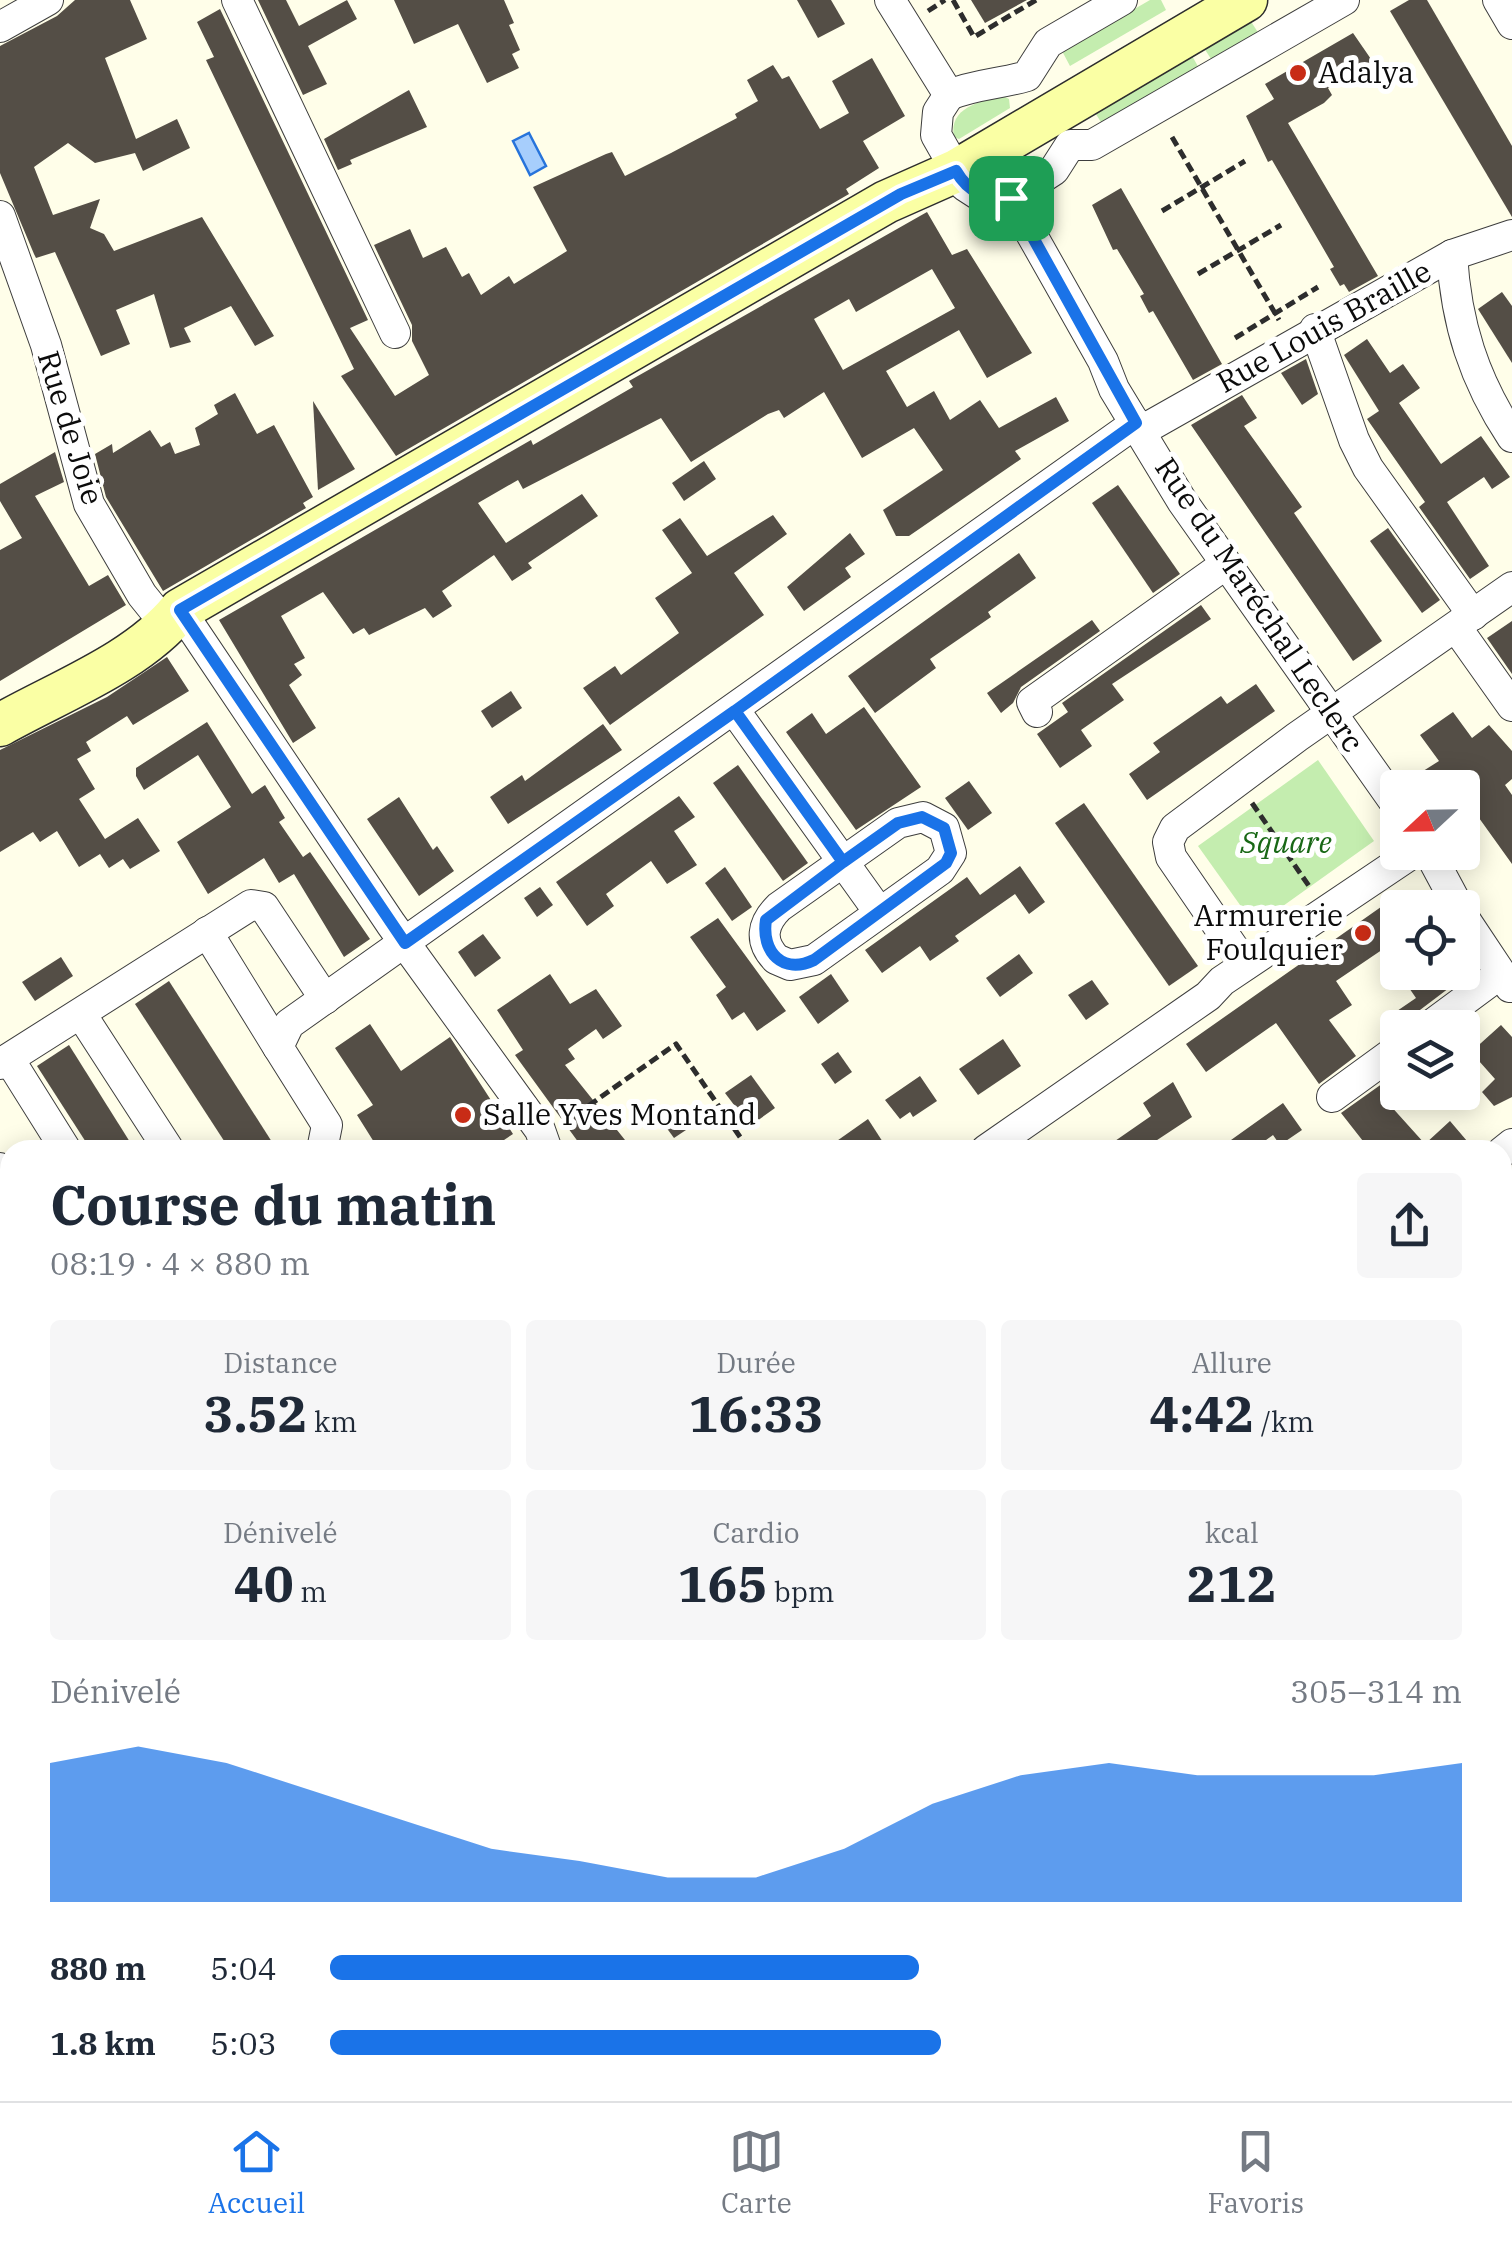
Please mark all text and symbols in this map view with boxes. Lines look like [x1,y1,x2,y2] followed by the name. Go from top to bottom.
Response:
[1318,52,1414,91] place label: Adalya
[1287,62,1309,84] marker: Adalya
[969,156,1054,241] pin
[984,171,1039,226] icon: arrive
[1209,251,1437,401] street label: Rue Louis Braille
[30,346,113,509] street label: Rue de Joie
[1147,449,1373,759] street label: Rue du Maréchal Leclerc
[1380,770,1480,870] north arrow
[1380,770,1480,1110] map controls
[1239,822,1332,861] park label: Square
[1380,890,1480,990] button: locate
[1194,895,1343,968] place label: Armurerie Foulquier
[1352,922,1374,944] marker: Armurerie Foulquier
[1380,1010,1480,1110] button: layers
[483,1094,756,1133] place label: Salle Yves Montand
[452,1104,474,1126] marker: Salle Yves Montand
[50,1169,496,1240] text: Course du matin
[1357,1173,1462,1278] button: share
[50,1242,310,1284] text: 08:19 · 4 × 880 m
[223,1344,337,1381] text: Distance
[716,1344,796,1381] text: Durée
[1191,1344,1272,1381] text: Allure
[204,1381,308,1446] text: 3.52
[688,1381,824,1446] text: 16:33
[1149,1381,1254,1446] text: 4:42
[308,1403,357,1440] text: km
[1254,1403,1314,1440] text: /km
[223,1514,338,1551] text: Dénivelé
[712,1514,800,1551] text: Cardio
[1205,1514,1259,1551] text: kcal
[234,1551,294,1616] text: 40
[677,1551,767,1616] text: 165
[1187,1551,1277,1616] text: 212
[294,1573,327,1610] text: m
[767,1573,835,1610] text: bpm
[50,1670,181,1712] text: Dénivelé
[1290,1670,1462,1712] text: 305–314 m
[50,1947,146,1989] text: 880 m
[210,1947,277,1989] text: 5:04
[50,2022,156,2064] text: 1.8 km
[210,2022,277,2064] text: 5:03
[208,2124,305,2221] tab: Accueil
[721,2124,792,2221] tab: Carte
[1207,2124,1304,2221] tab: Favoris

